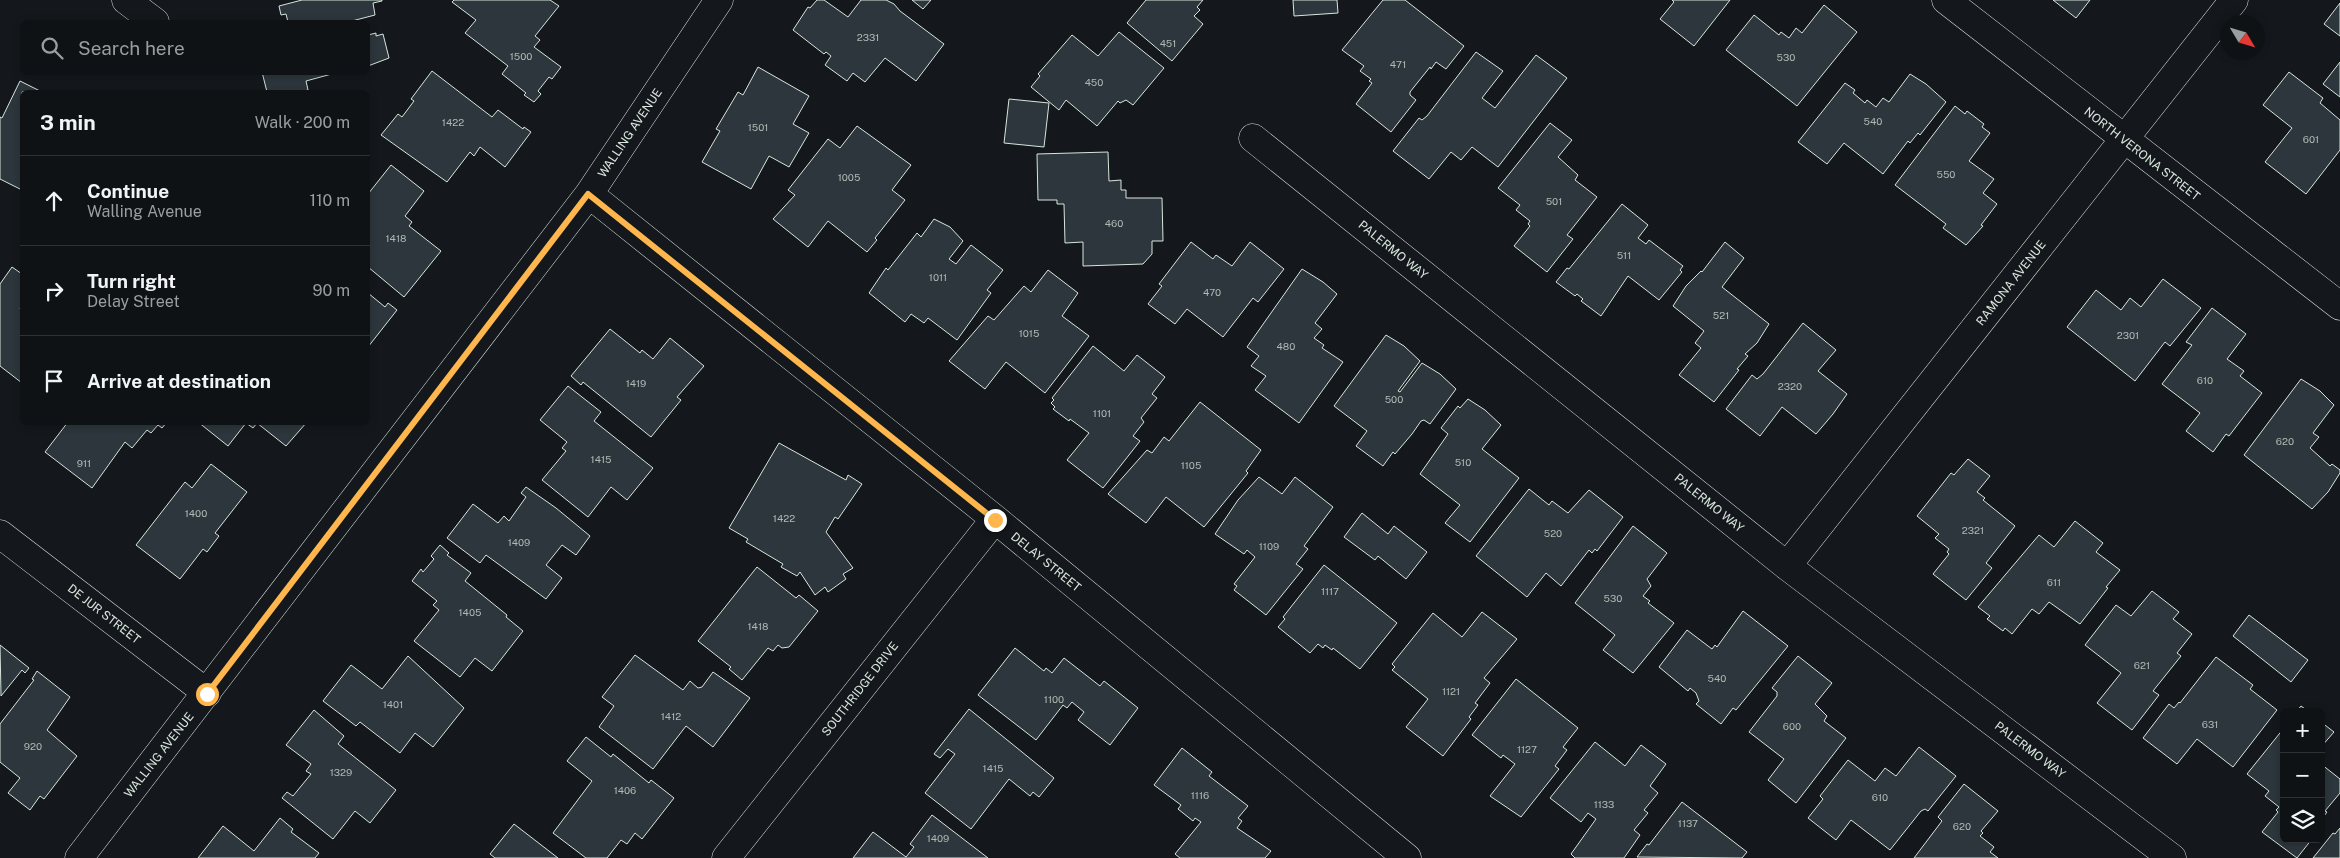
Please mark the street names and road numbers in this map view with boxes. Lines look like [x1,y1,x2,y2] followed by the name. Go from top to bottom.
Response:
[595,86,665,180] street label: WALLING AVENUE
[2081,104,2203,204] street label: NORTH VERONA STREET
[1356,218,1431,283] street label: PALERMO WAY
[1973,238,2049,328] street label: RAMONA AVENUE
[1672,471,1747,536] street label: PALERMO WAY
[1008,529,1084,595] street label: DELAY STREET
[65,581,143,647] street label: DE JUR STREET
[819,639,901,739] street label: SOUTHRIDGE DRIVE
[121,710,197,800] street label: WALLING AVENUE
[1992,719,2069,782] street label: PALERMO WAY

